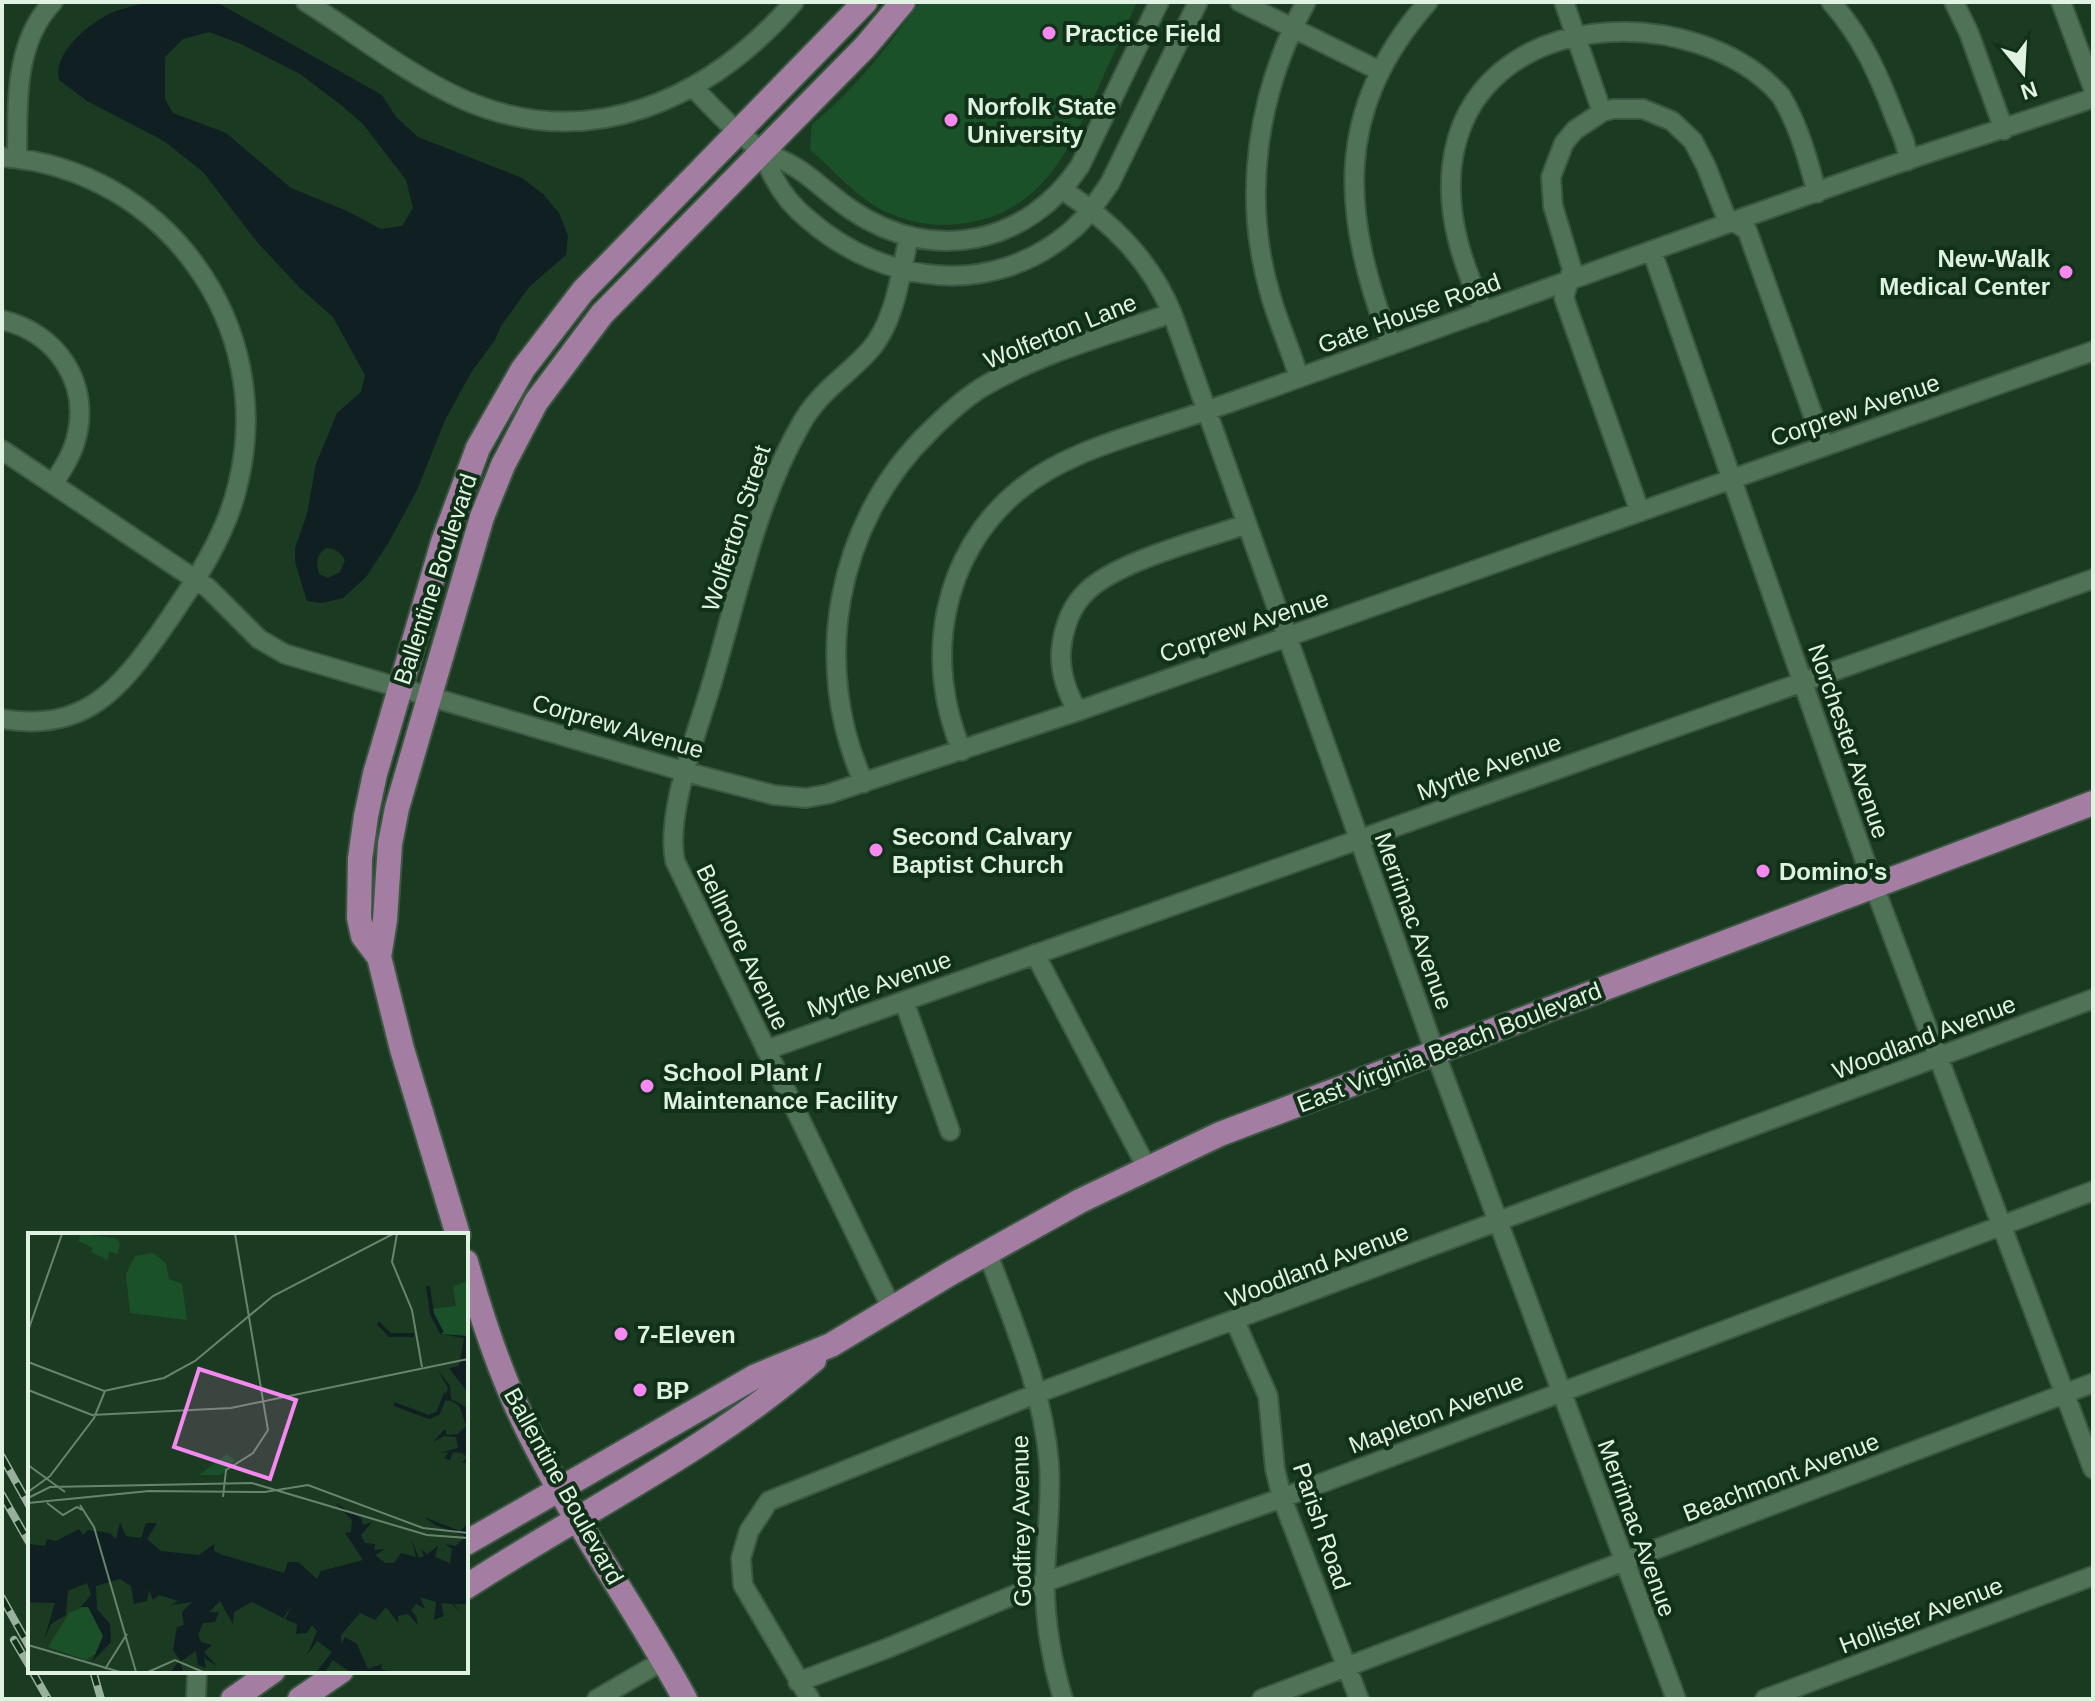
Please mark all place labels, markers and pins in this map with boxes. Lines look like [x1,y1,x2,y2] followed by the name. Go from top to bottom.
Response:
[1065,20,1221,47] place label: Practice Field
[1040,24,1058,42] marker: Practice Field
[967,93,1116,148] place label: Norfolk State University
[942,111,960,129] marker: Norfolk State University
[1879,245,2051,300] place label: New-Walk Medical Center
[2057,263,2075,281] marker: New-Walk Medical Center
[892,823,1073,878] place label: Second Calvary Baptist Church
[867,841,885,859] marker: Second Calvary Baptist Church
[1779,858,1887,885] place label: Domino's
[1754,862,1772,880] marker: Domino's
[663,1059,898,1114] place label: School Plant / Maintenance Facility
[638,1077,656,1095] marker: School Plant / Maintenance Facility
[637,1321,736,1348] place label: 7-Eleven
[612,1325,630,1343] marker: 7-Eleven
[656,1377,689,1404] place label: BP
[631,1381,649,1399] marker: BP

